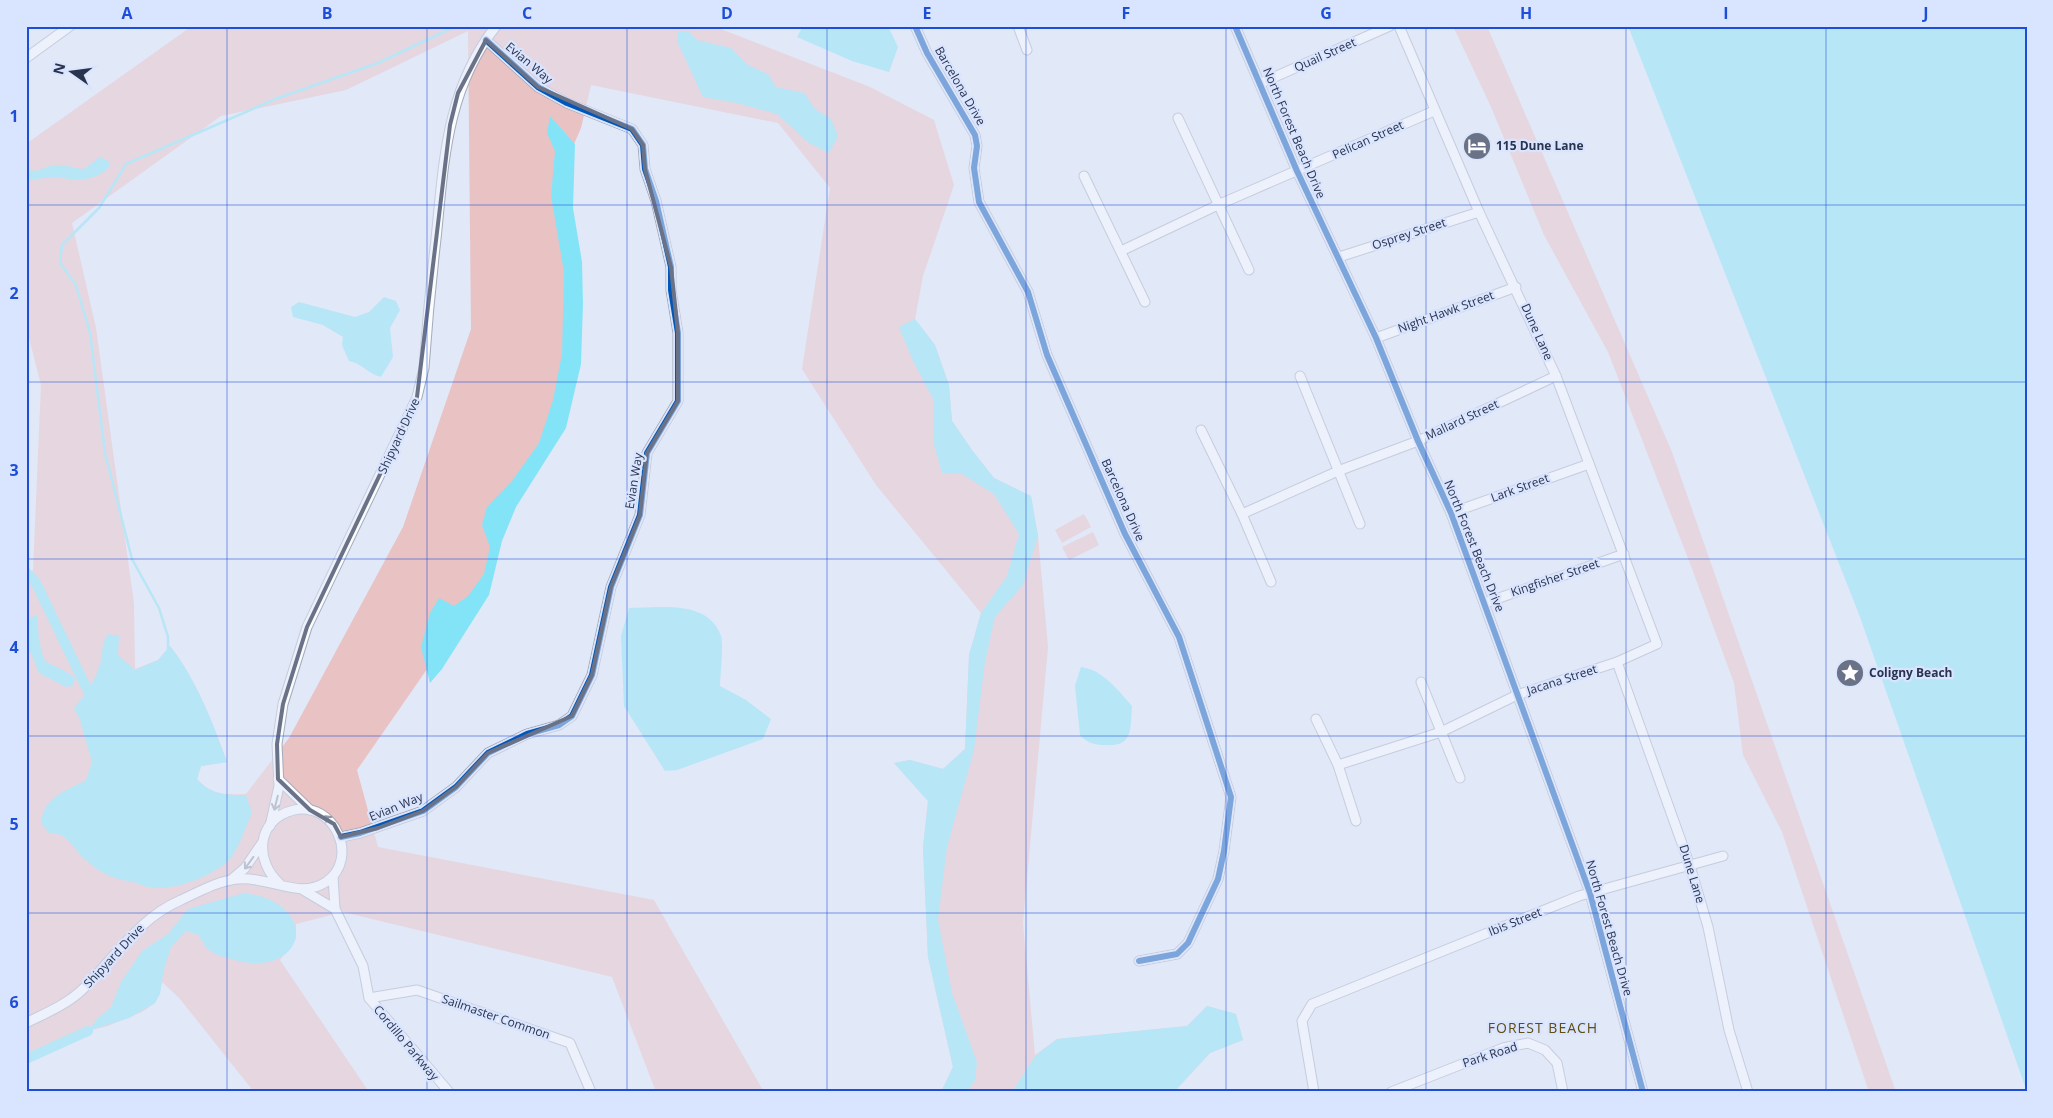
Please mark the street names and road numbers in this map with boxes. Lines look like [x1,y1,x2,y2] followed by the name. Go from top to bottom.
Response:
[1291,33,1358,76] street label: Quail Street
[502,38,557,88] street label: Evian Way
[931,43,990,129] street label: Barcelona Drive
[1259,65,1330,201] street label: North Forest Beach Drive
[1329,116,1406,163] street label: Pelican Street
[1370,214,1448,253] street label: Osprey Street
[1395,286,1496,337] street label: Night Hawk Street
[1517,301,1558,363] street label: Dune Lane
[374,395,424,476] street label: Shipyard Drive
[1422,395,1501,444] street label: Mallard Street
[621,451,646,510] street label: Evian Way
[1098,456,1149,544] street label: Barcelona Drive
[1488,469,1551,506] street label: Lark Street
[1440,477,1509,615] street label: North Forest Beach Drive
[1508,554,1601,601] street label: Kingfisher Street
[1524,660,1599,699] street label: Jacana Street
[366,788,426,825] street label: Evian Way
[1676,843,1709,905] street label: Dune Lane
[1582,858,1637,998] street label: North Forest Beach Drive
[1486,903,1544,940] street label: Ibis Street
[80,920,148,991] street label: Shipyard Drive
[440,990,553,1043] street label: Sailmaster Common
[370,1001,444,1085] street label: Cordillo Parkway
[1460,1038,1520,1071] street label: Park Road

